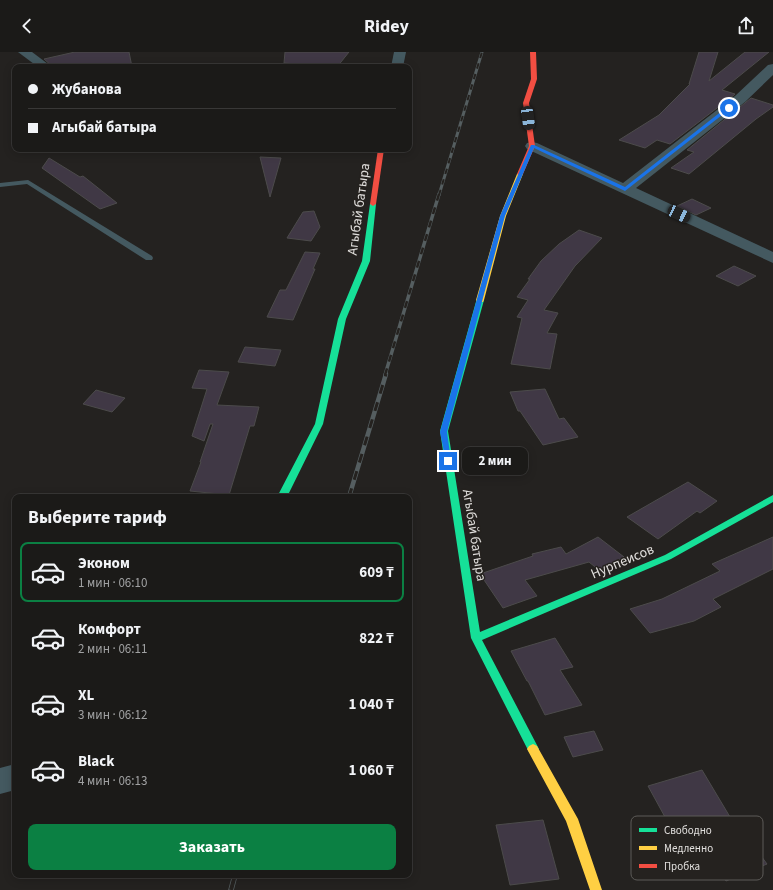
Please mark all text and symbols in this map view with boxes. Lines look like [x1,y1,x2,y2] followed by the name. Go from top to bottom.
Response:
[364,14,409,39] text: Ridey
[16,15,38,37] icon: back
[735,15,757,37] icon: share
[52,79,122,100] text: Жубанова
[720,99,738,117] route start
[520,105,536,131] car
[52,117,157,138] text: Агыбай батыра
[343,162,375,257] street label: Агыбай батыра
[666,203,692,225] car
[462,447,528,475] callout: 2 мин
[439,452,457,470] route end
[478,452,512,470] text: 2 мин
[457,488,491,583] street label: Агыбай батыра
[28,505,167,530] text: Выберите тариф
[588,540,657,584] street label: Нурпеисов
[78,553,130,574] text: Эконом
[30,554,66,590] icon: car
[359,562,394,583] text: 609 ₸
[78,574,147,592] text: 1 мин · 06:10
[78,619,141,640] text: Комфорт
[30,620,66,656] icon: car
[359,628,394,649] text: 822 ₸
[78,640,147,658] text: 2 мин · 06:11
[78,685,94,706] text: XL
[30,686,66,722] icon: car
[348,694,394,715] text: 1 040 ₸
[78,706,147,724] text: 3 мин · 06:12
[78,751,115,772] text: Black
[30,752,66,788] icon: car
[348,760,394,781] text: 1 060 ₸
[78,772,147,790] text: 4 мин · 06:13
[631,816,763,880] legend
[664,823,712,838] text: Свободно
[28,824,396,870] button: Заказать
[664,841,713,856] text: Медленно
[664,859,700,874] text: Пробка

